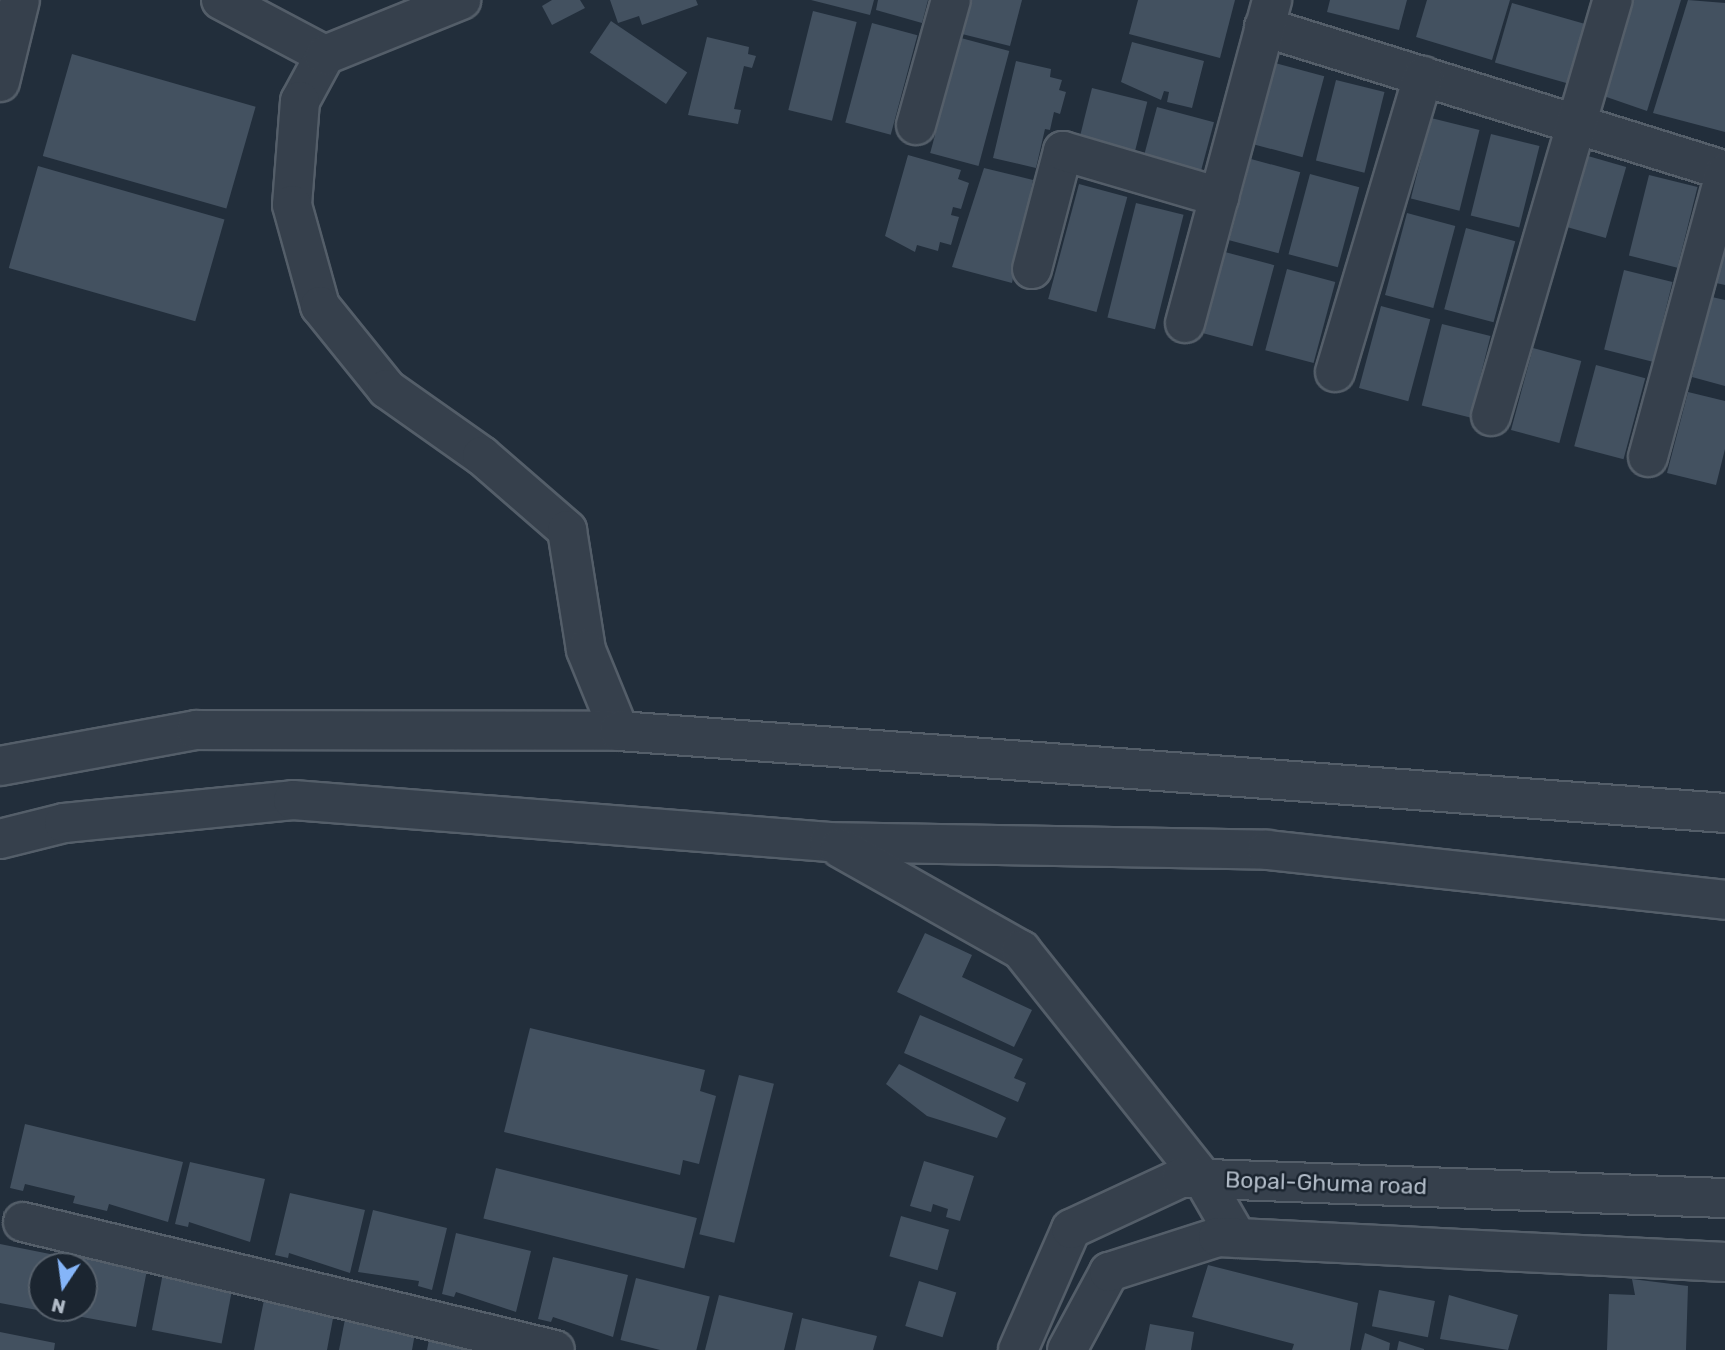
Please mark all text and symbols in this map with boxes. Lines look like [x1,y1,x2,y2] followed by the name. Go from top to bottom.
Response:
[1225,1166,1427,1200] street label: Bopal-Ghuma road
[28,1252,98,1322] north arrow
[49,1293,68,1319] text: N

